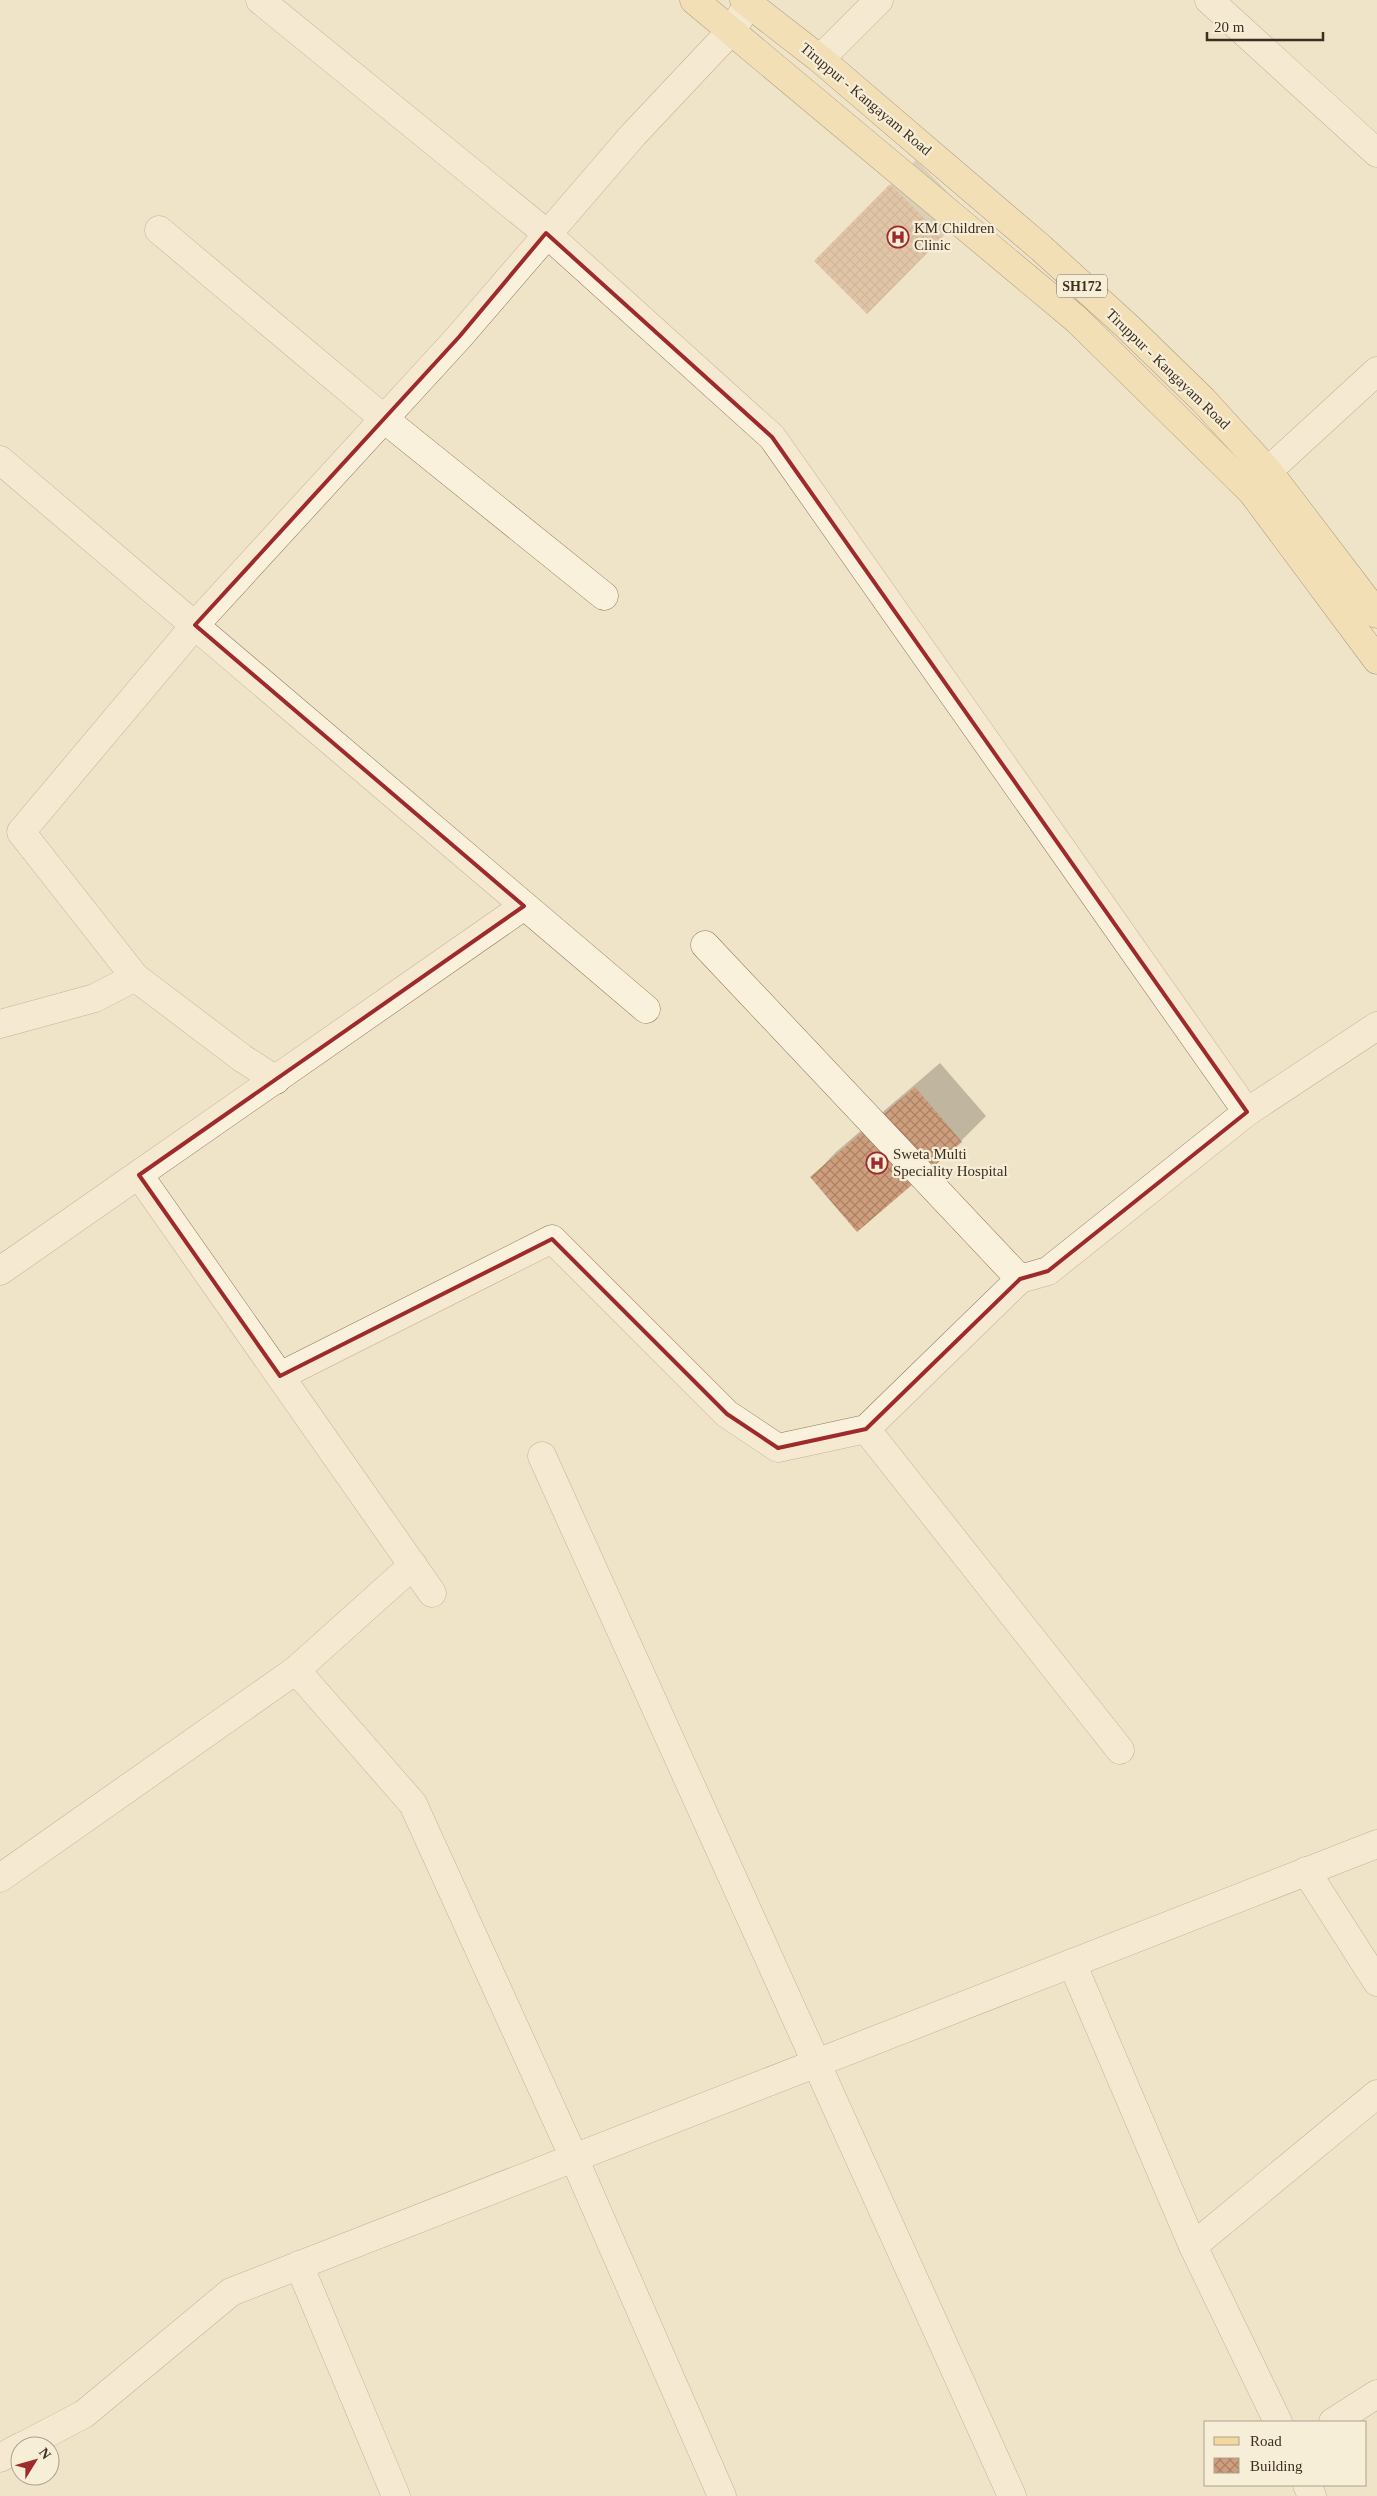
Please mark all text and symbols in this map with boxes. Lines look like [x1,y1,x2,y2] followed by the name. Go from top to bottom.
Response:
[1207,10,1323,42] scale bar
[1214,19,1245,35] text: 20 m
[797,40,935,159] street label: Tiruppur - Kangayam Road
[914,220,995,253] place label: KM Children Clinic
[886,225,910,249] hospital icon: KM Children Clinic
[1057,274,1107,298] road number: SH172
[1103,306,1233,433] street label: Tiruppur - Kangayam Road
[893,1146,1008,1179] place label: Sweta Multi Speciality Hospital
[865,1151,889,1175] hospital icon: Sweta Multi Speciality Hospital
[1204,2421,1367,2486] legend
[1250,2433,1282,2449] text: Road
[10,2436,60,2486] north arrow
[36,2445,54,2462] text: N
[1250,2458,1303,2474] text: Building

